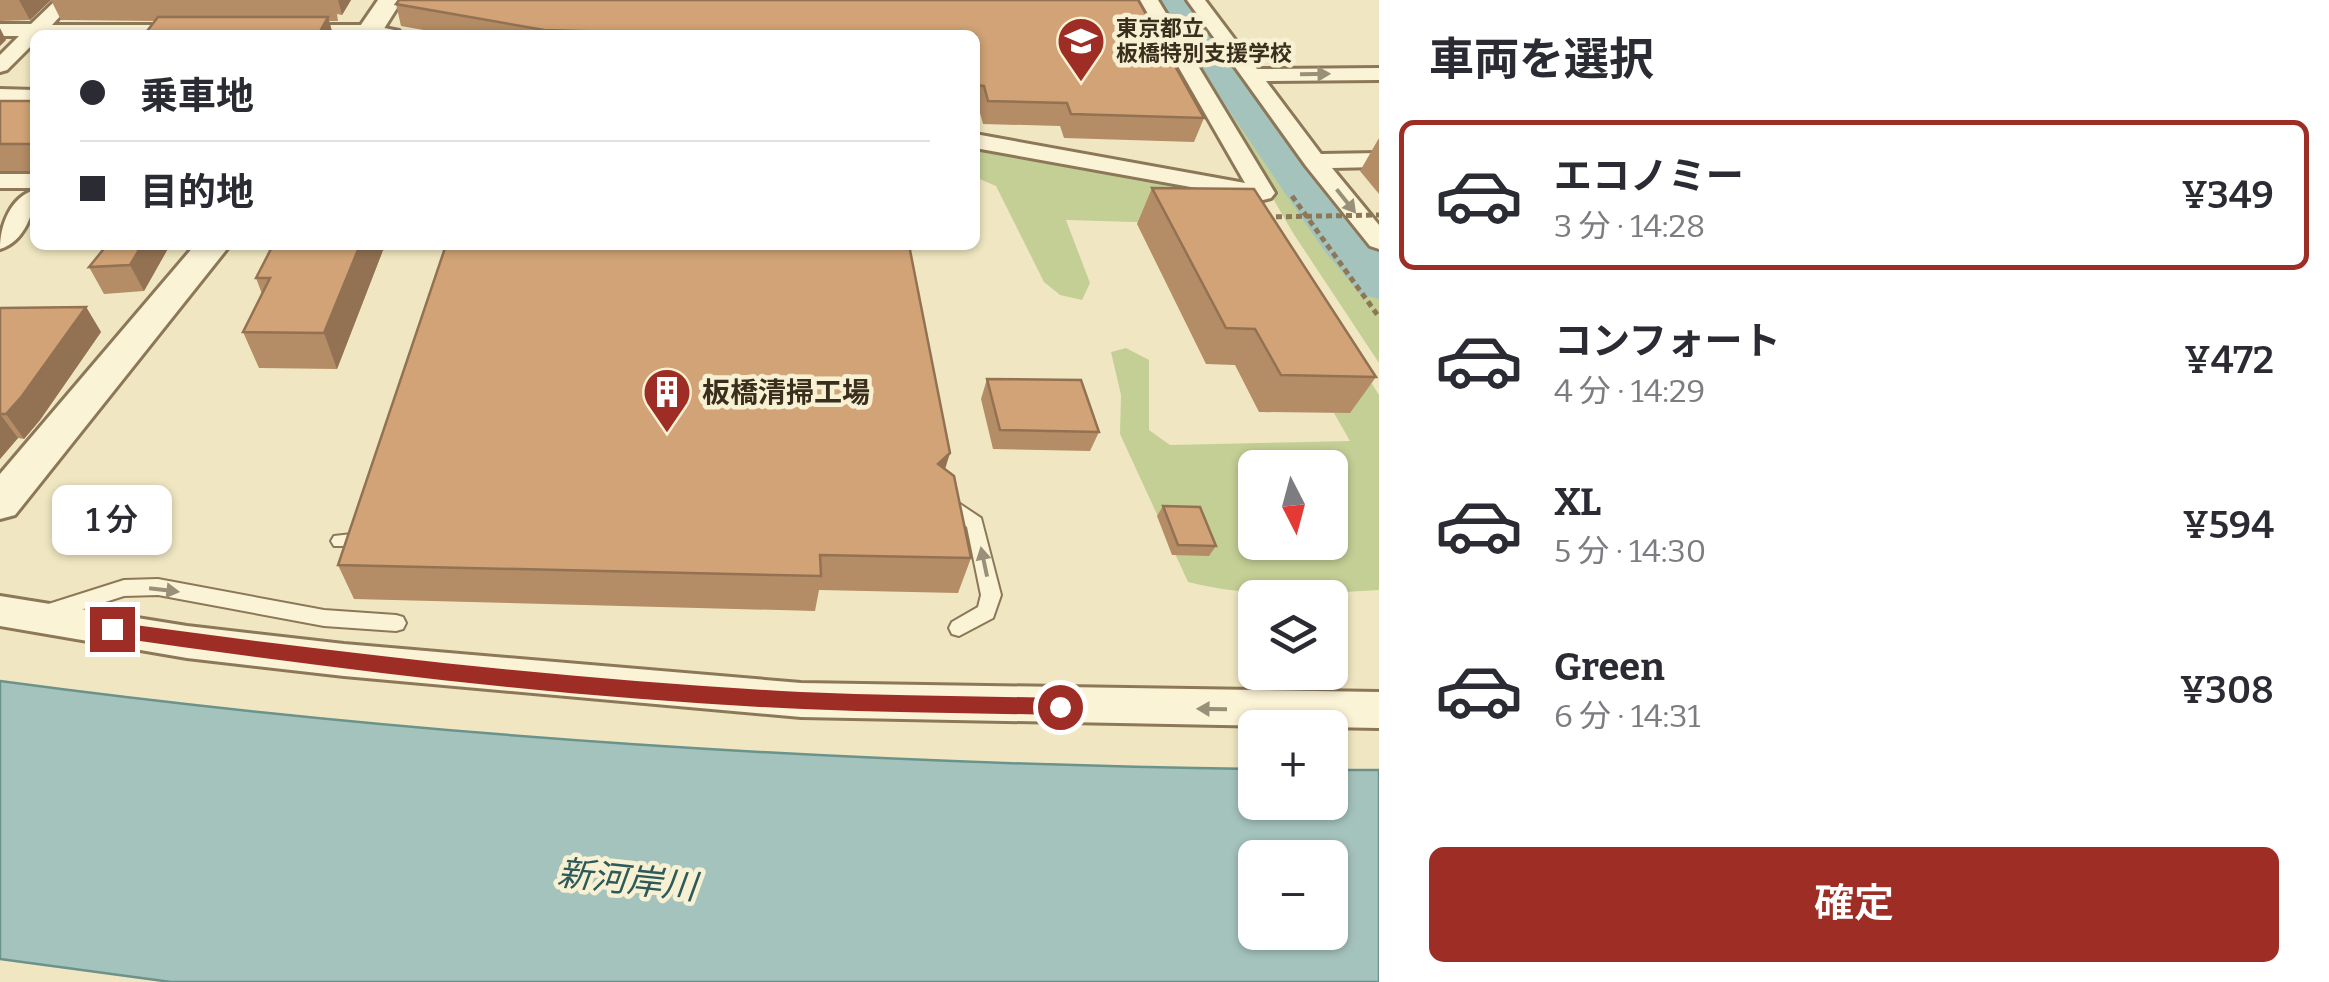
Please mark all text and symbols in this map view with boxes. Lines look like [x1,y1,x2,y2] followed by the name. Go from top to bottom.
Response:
[1055,15,1107,83] school or university icon: 東京都立 板橋特別支援学校
[1116,15,1292,67] place label: 東京都立 板橋特別支援学校
[1429,33,1654,87] text: 車両を選択
[1300,66,1332,82] one-way arrow
[140,73,254,119] text: 乗車地
[1434,150,1524,240] icon: car
[1554,153,1744,199] text: エコノミー
[140,169,254,215] text: 目的地
[2181,172,2274,218] text: ¥349
[1334,189,1356,214] one-way arrow
[1554,207,1705,245] text: 3 分 · 14:28
[1434,315,1524,405] icon: car
[1554,318,1781,364] text: コンフォート
[2184,337,2274,383] text: ¥472
[641,366,693,434] building icon: 板橋清掃工場
[1554,372,1705,410] text: 4 分 · 14:29
[702,376,870,409] place label: 板橋清掃工場
[1238,450,1348,560] north arrow
[1238,450,1348,950] map controls
[1554,479,1601,525] text: XL
[1434,480,1524,570] icon: car
[52,484,172,554] callout: 1 分
[86,501,138,539] text: 1 分
[2182,502,2274,548] text: ¥594
[1554,532,1706,570] text: 5 分 · 14:30
[976,546,992,577] one-way arrow
[1238,580,1348,690] button: layers
[149,582,180,598] one-way arrow
[90,607,135,652] route end
[1554,644,1665,690] text: Green
[1434,645,1524,735] icon: car
[2179,667,2274,713] text: ¥308
[1038,685,1083,730] route start
[1554,697,1700,735] text: 6 分 · 14:31
[1195,701,1227,717] one-way arrow
[1238,710,1348,820] button: +
[1238,840,1348,950] button: −
[1429,847,2279,962] button: 確定
[555,852,703,909] water label: 新河岸川

